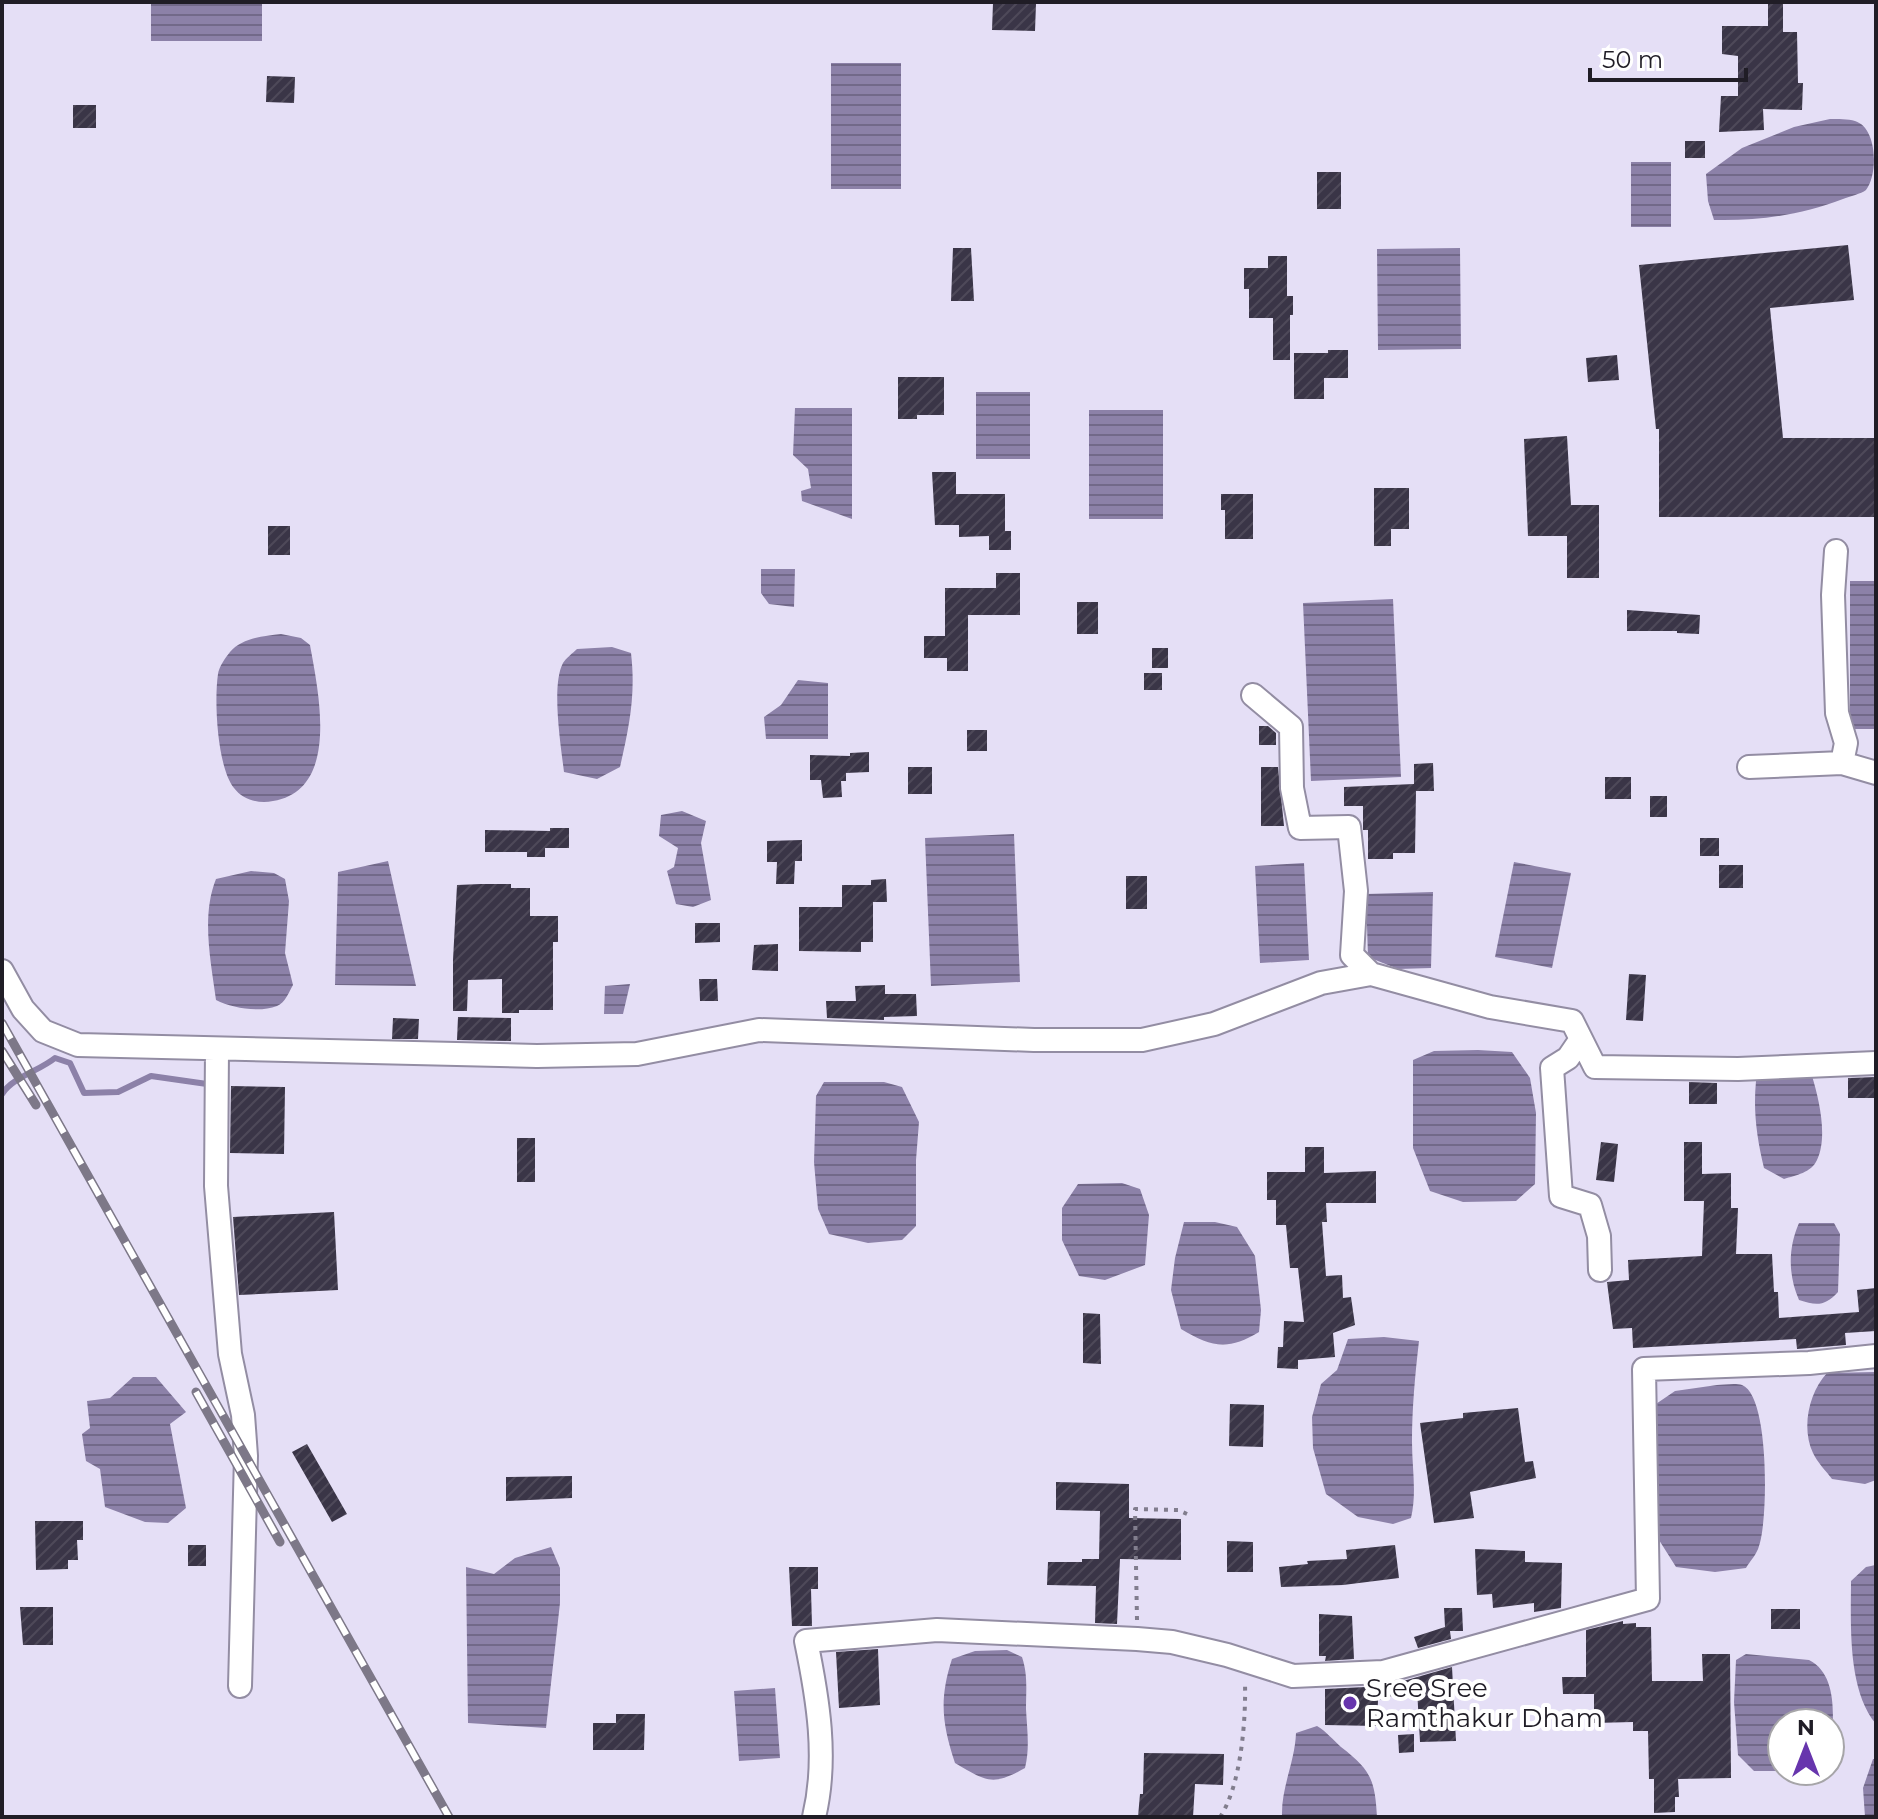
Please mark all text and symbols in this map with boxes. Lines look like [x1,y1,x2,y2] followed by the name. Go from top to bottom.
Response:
[1590,32,1746,82] scale bar
[1602,45,1663,74] text: 50 m
[1366,1672,1603,1734] place label: Sree Sree Ramthakur Dham
[1341,1694,1359,1712] marker: Sree Sree Ramthakur Dham
[1766,1707,1846,1787] north arrow
[1797,1714,1815,1741] text: N

